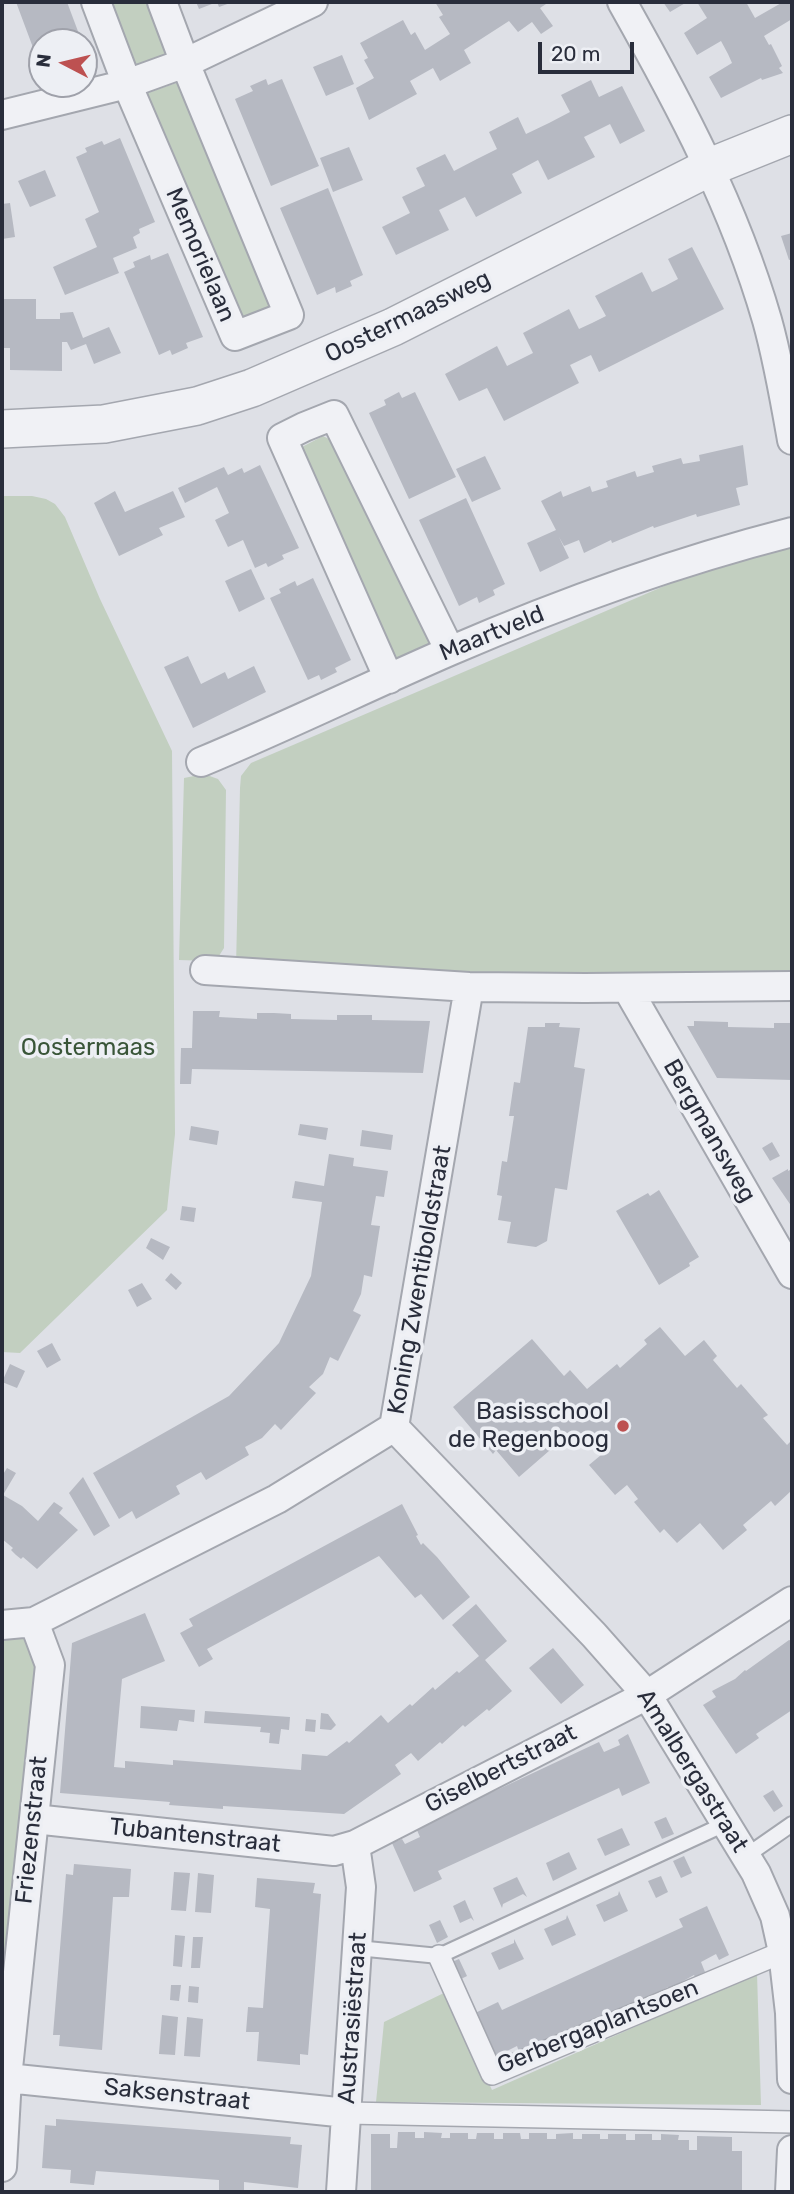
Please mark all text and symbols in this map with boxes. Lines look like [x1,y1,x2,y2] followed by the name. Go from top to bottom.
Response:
[28,28,98,98] north arrow
[542,28,638,72] scale bar
[551,41,600,66] text: 20 m
[31,52,56,69] text: N
[159,184,241,326] street label: Memorielaan
[321,264,495,370] street label: Oostermaasweg
[435,600,549,668] street label: Maartveld
[21,1034,155,1062] park label: Oostermaas
[656,1054,762,1208] street label: Bergmansweg
[382,1143,458,1417] street label: Koning Zwentiboldstraat
[448,1398,609,1454] place label: Basisschool de Regenboog
[615,1418,631,1434] marker: Basisschool de Regenboog
[630,1684,754,1858] street label: Amalbergastraat
[420,1718,582,1820] street label: Giselbertstraat
[10,1755,54,1905] street label: Friezenstraat
[108,1813,282,1859] street label: Tubantenstraat
[333,1931,373,2105] street label: Austrasiëstraat
[493,1974,703,2080] street label: Gerbergaplantsoen
[102,2073,252,2117] street label: Saksenstraat

